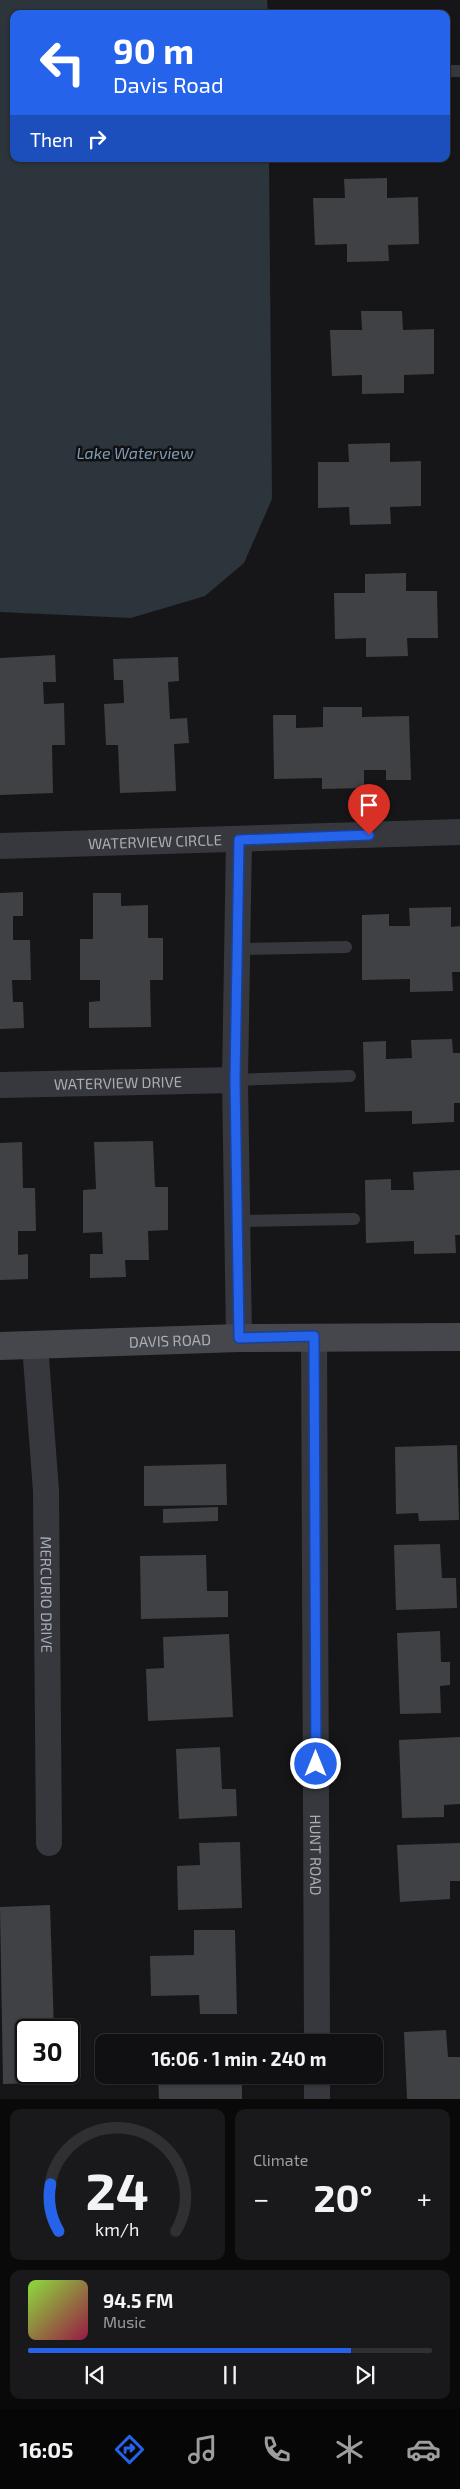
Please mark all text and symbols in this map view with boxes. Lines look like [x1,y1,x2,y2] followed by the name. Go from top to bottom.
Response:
[113,29,194,71] text: 90 m
[30,30,95,95] icon: left
[113,71,224,97] text: Davis Road
[83,125,111,153] icon: right
[30,128,73,151] text: Then
[76,443,194,462] water label: Lake Waterview
[348,784,390,835] pin
[355,791,383,819] icon: arrive
[88,830,222,852] street label: WATERVIEW CIRCLE
[54,1072,182,1093] street label: WATERVIEW DRIVE
[129,1330,211,1351] street label: DAVIS ROAD
[37,1536,56,1653] street label: MERCURIO DRIVE
[289,1737,341,1789] position arrow
[307,1815,325,1896] street label: HUNT ROAD
[15,2019,80,2084] speed limit sign: 30
[151,2047,327,2070] text: 16:06 · 1 min · 240 m
[253,2150,308,2169] text: Climate
[86,2158,149,2220] text: 24
[313,2174,373,2220] text: 20°
[253,2181,269,2215] text: −
[417,2181,432,2215] text: +
[95,2218,140,2240] text: km/h
[103,2289,174,2312] text: 94.5 FM
[103,2312,146,2331] text: Music
[81,2361,109,2389] icon: previous
[216,2361,244,2389] icon: pause
[351,2361,379,2389] icon: next
[112,2432,147,2467] icon: directions
[185,2432,220,2467] icon: music
[259,2432,294,2467] icon: phone
[332,2432,367,2467] icon: climate
[406,2432,441,2467] icon: car
[19,2436,73,2462] text: 16:05

